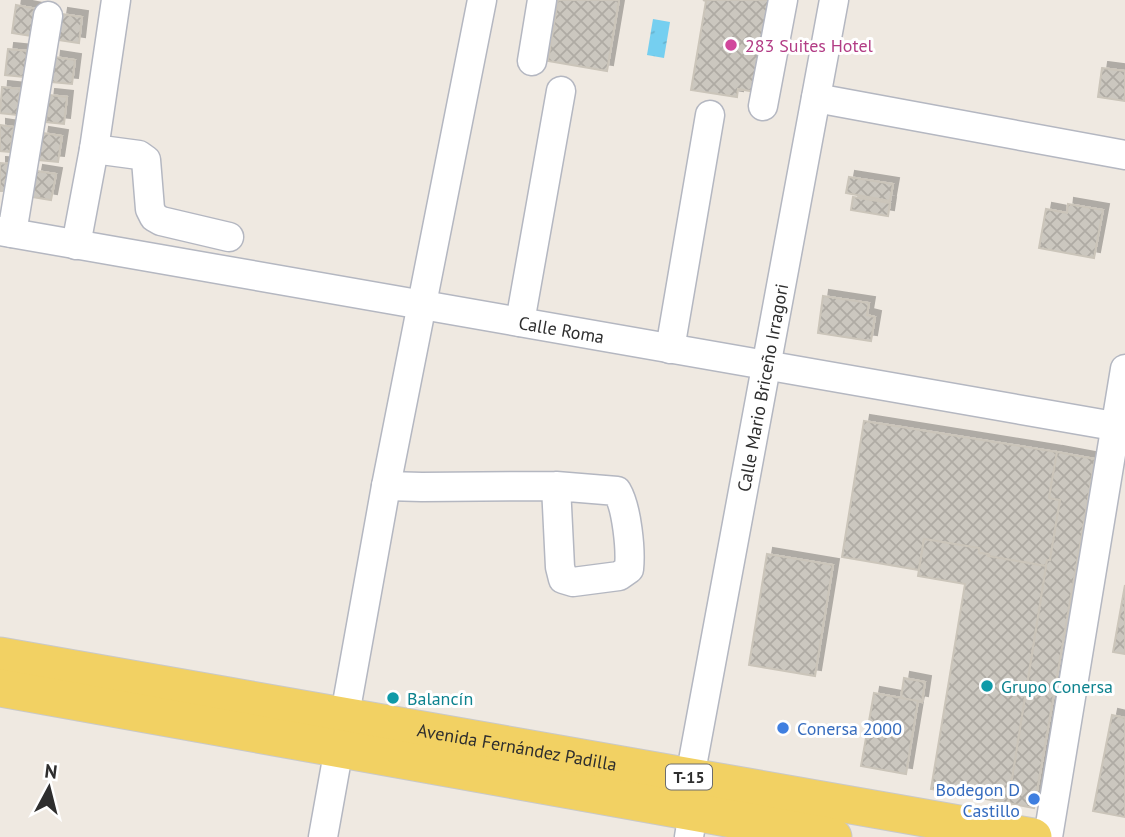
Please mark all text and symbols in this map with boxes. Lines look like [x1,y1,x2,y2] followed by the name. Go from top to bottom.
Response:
[745,34,874,57] place label: 283 Suites Hotel
[723,37,739,53] marker: 283 Suites Hotel
[732,282,793,494] street label: Calle Mario Briceño Irragori
[517,311,606,348] street label: Calle Roma
[1001,675,1113,698] place label: Grupo Conersa
[979,678,995,694] marker: Grupo Conersa
[407,687,473,710] place label: Balancín
[385,690,401,706] marker: Balancín
[797,717,902,740] place label: Conersa 2000
[416,718,619,775] street label: Avenida Fernández Padilla
[775,720,791,736] marker: Conersa 2000
[14,753,84,823] north arrow
[43,758,59,784] text: N
[666,764,712,790] road number: T-15
[935,778,1020,822] place label: Bodegon D Castillo
[1026,791,1042,807] marker: Bodegon D Castillo

